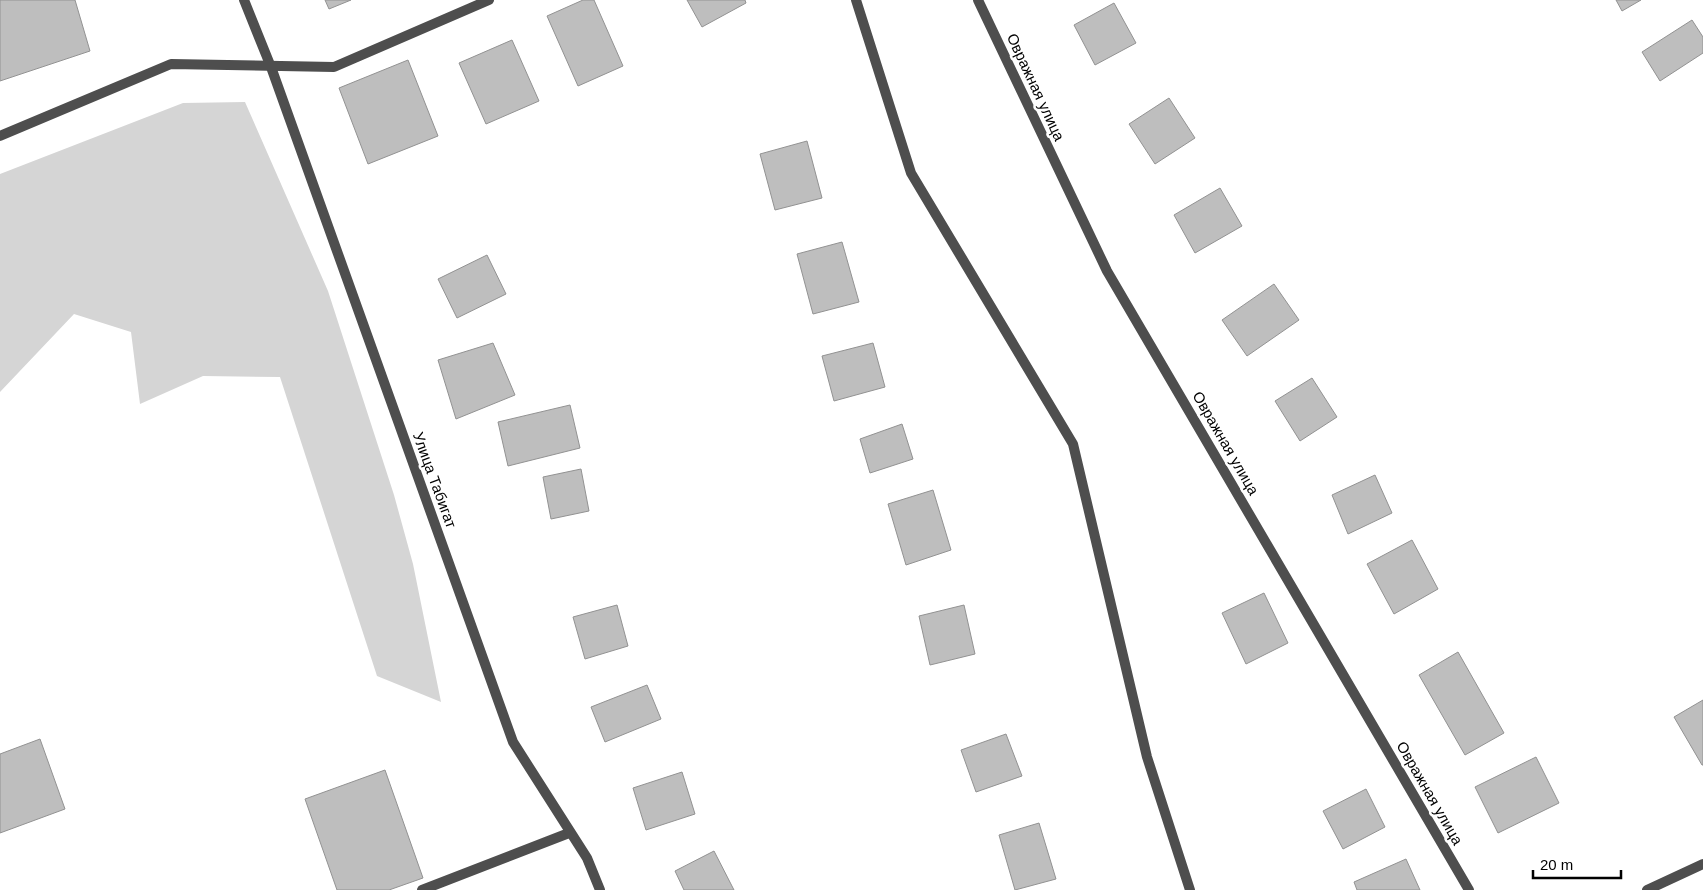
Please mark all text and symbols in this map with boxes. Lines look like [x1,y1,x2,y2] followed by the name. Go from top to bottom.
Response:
[1004,31,1069,144] street label: Овражная улица
[1190,388,1263,498] street label: Овражная улица
[410,430,460,530] street label: Улица Табигат
[1394,738,1467,848] street label: Овражная улица
[1533,848,1620,880] scale bar
[1540,856,1573,873] text: 20 m

